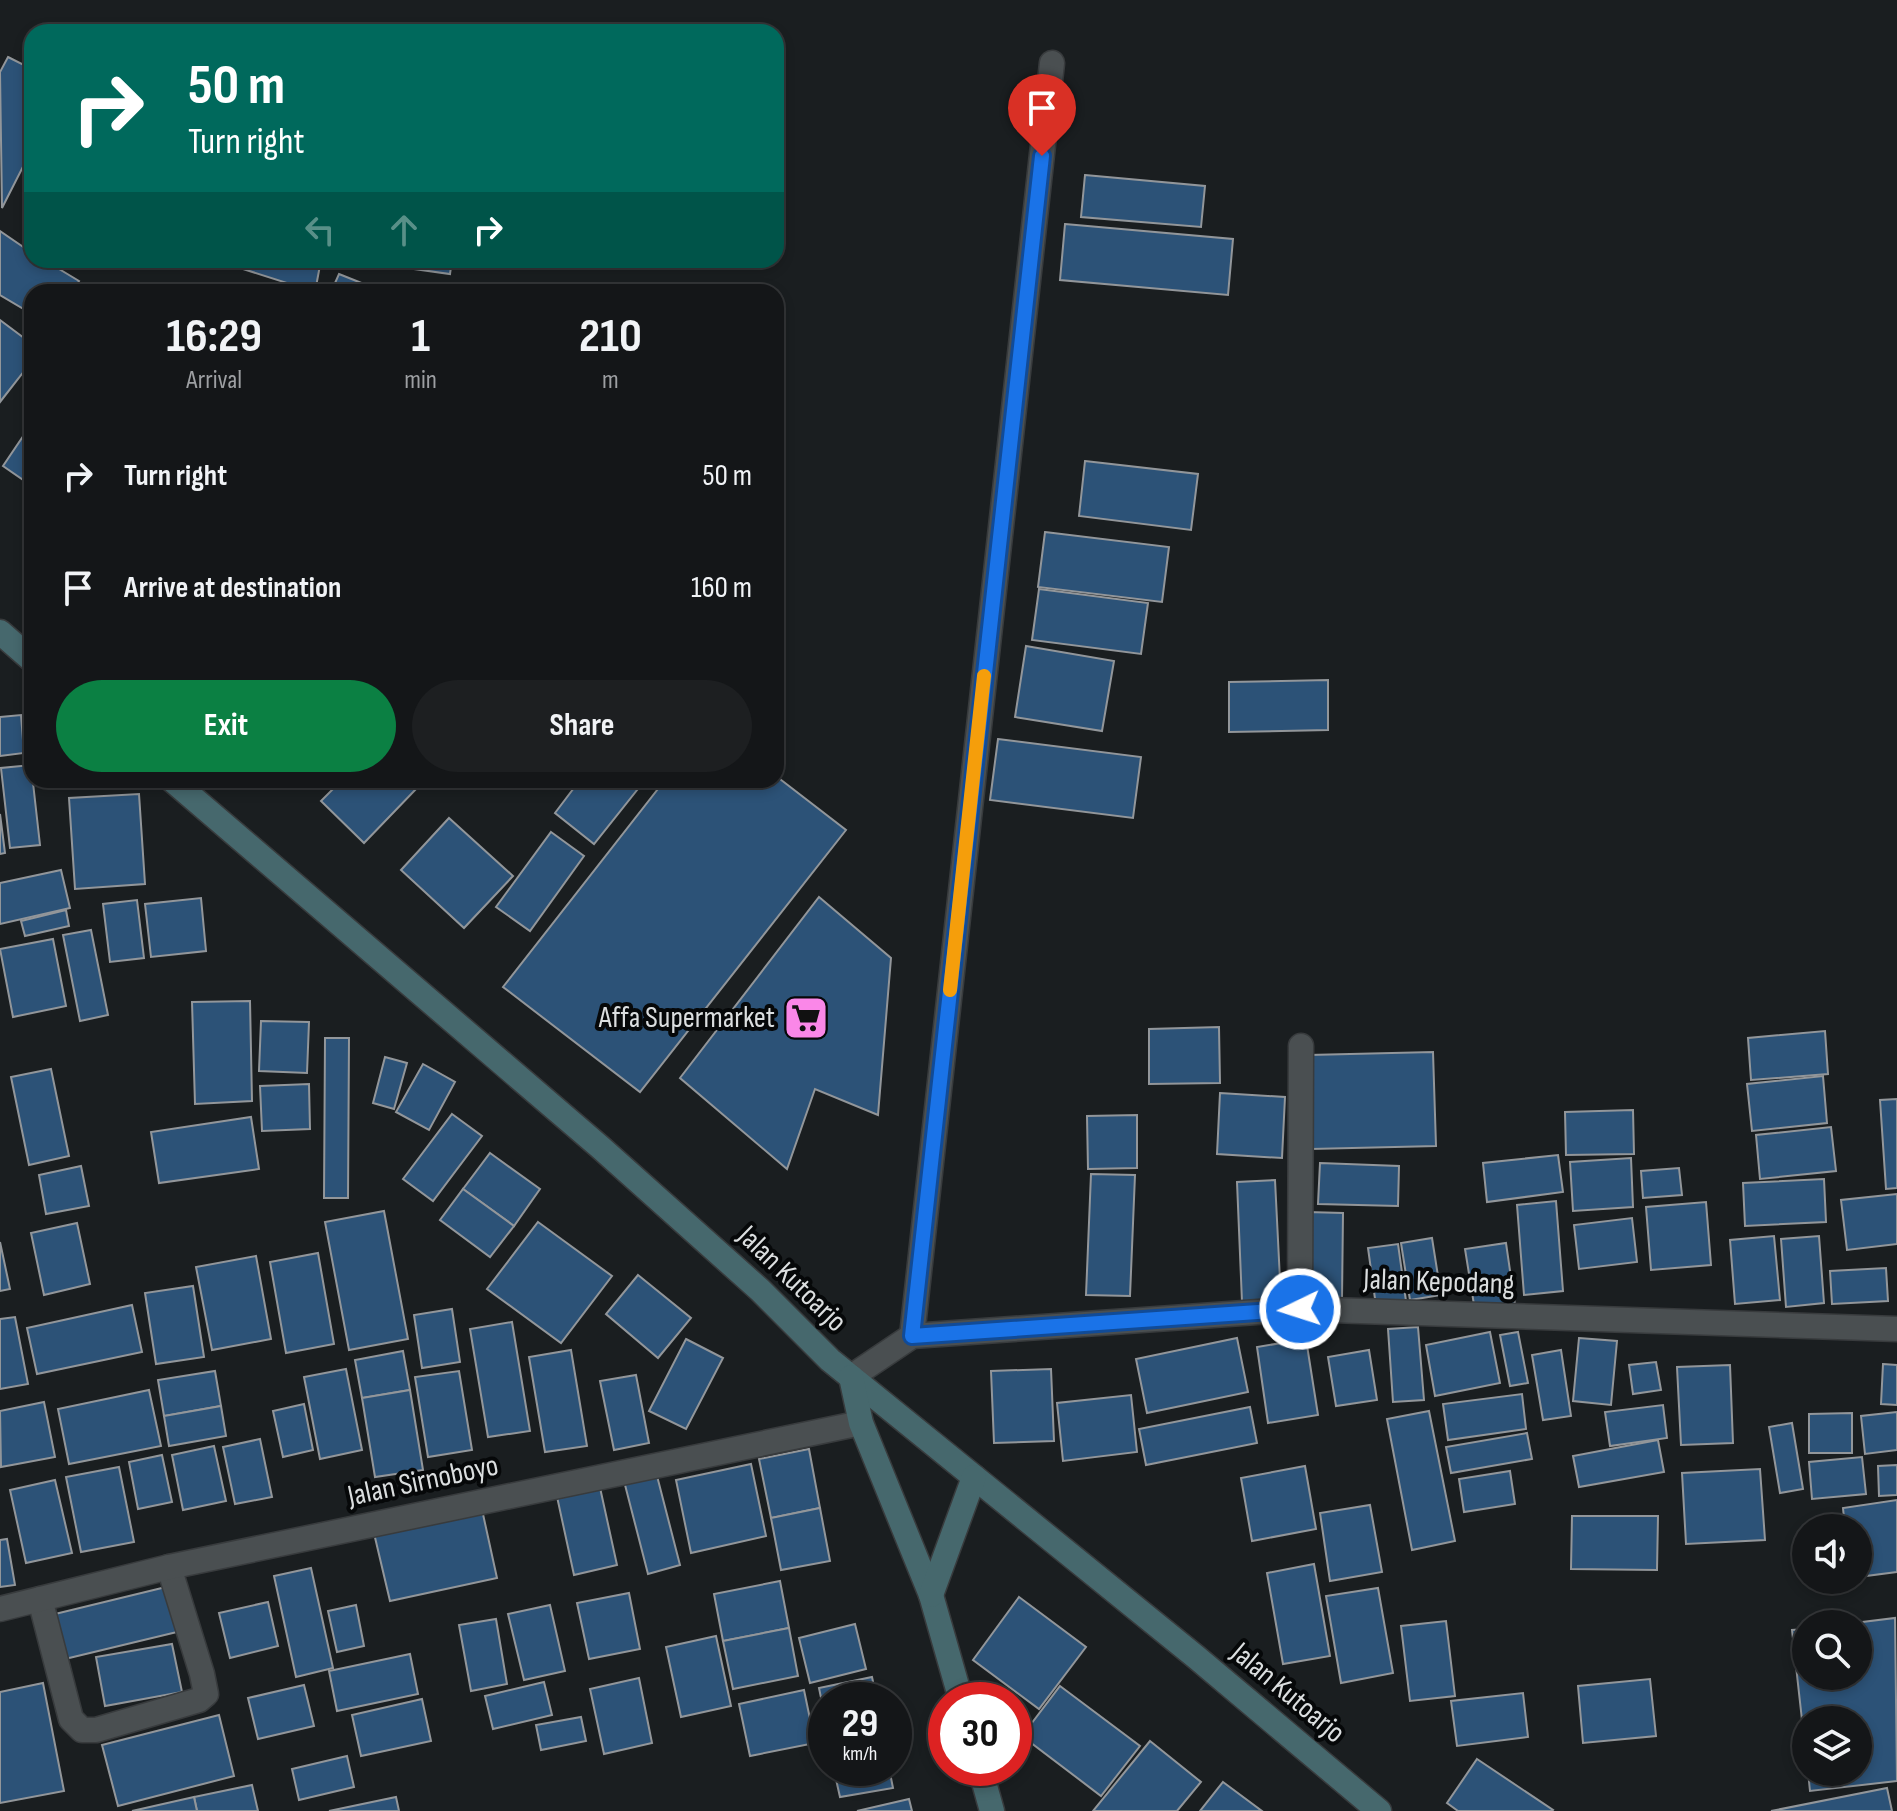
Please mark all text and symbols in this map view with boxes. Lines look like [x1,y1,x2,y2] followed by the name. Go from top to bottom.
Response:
[188,53,285,120] text: 50 m
[56,56,160,160] icon: right
[1008,74,1076,156] pin
[1020,86,1064,130] icon: arrive
[188,121,305,164] text: Turn right
[298,208,342,252] icon: left
[382,208,426,252] icon: ahead
[466,208,510,252] icon: right
[166,308,262,365] text: 16:29
[411,308,430,365] text: 1
[579,308,642,365] text: 210
[186,365,242,396] text: Arrival
[404,365,437,396] text: min
[602,365,619,396] text: m
[56,454,100,498] icon: right
[124,458,227,494] text: Turn right
[703,458,752,494] text: 50 m
[56,566,100,610] icon: arrive
[124,570,341,606] text: Arrive at destination
[691,570,752,606] text: 160 m
[56,680,396,772] button: Exit
[412,680,752,772] button: Share
[782,994,830,1042] supermarket icon: Affa Supermarket
[598,1000,775,1036] place label: Affa Supermarket
[729,1218,854,1340] street label: Jalan Kutoarjo
[1362,1261,1515,1303] street label: Jalan Kepodang
[1258,1267,1342,1351] position arrow
[343,1447,502,1515] street label: Jalan Sirnoboyo
[1792,1514,1872,1786] map controls
[1792,1514,1872,1594] button: sound
[1792,1610,1872,1690] button: search
[1223,1634,1352,1751] street label: Jalan Kutoarjo
[928,1682,1032,1786] speed limit sign: 30
[842,1700,878,1748] text: 29
[1792,1706,1872,1786] button: layers
[843,1742,877,1766] text: km/h

